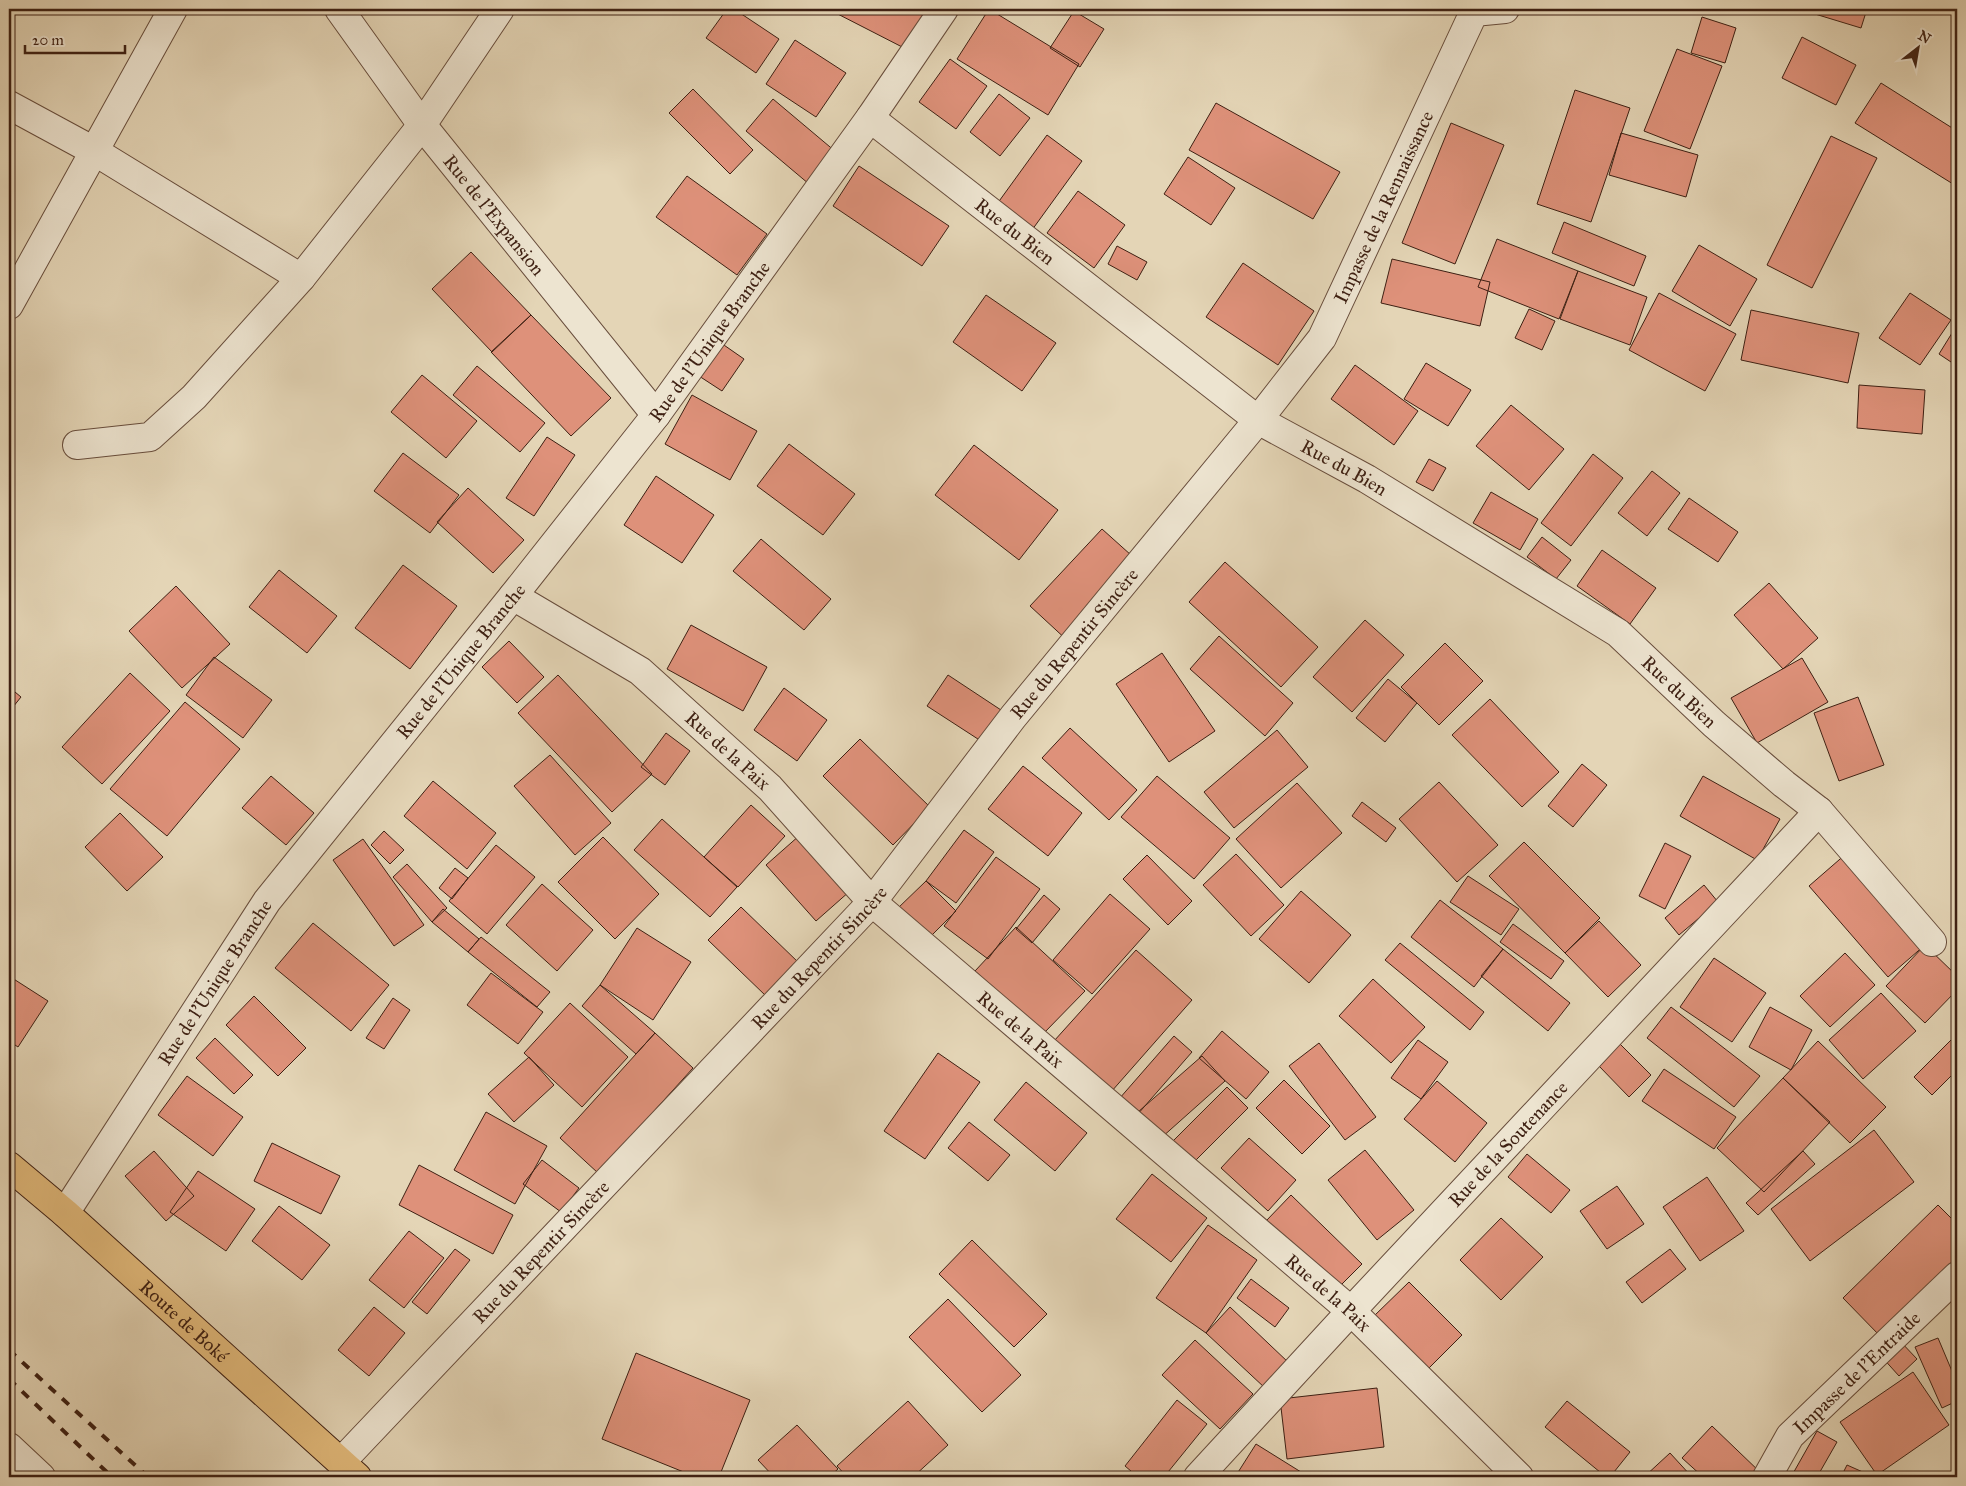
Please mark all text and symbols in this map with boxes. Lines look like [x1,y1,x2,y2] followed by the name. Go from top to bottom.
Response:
[25,22,125,54] scale bar
[1894,22,1944,72] north arrow
[1915,27,1934,48] text: N
[32,31,64,49] text: 20 m
[1328,107,1438,307] street label: Impasse de la Rennaissance
[439,150,550,280] street label: Rue de l'Expansion
[971,193,1060,269] street label: Rue du Bien
[644,256,775,426] street label: Rue de l'Unique Branche
[1297,434,1392,500] street label: Rue du Bien
[1005,563,1143,723] street label: Rue du Repentir Sincère
[391,579,530,743] street label: Rue de l'Unique Branche
[1637,650,1722,732] street label: Rue du Bien
[681,706,776,795] street label: Rue de la Paix
[746,881,892,1034] street label: Rue du Repentir Sincère
[153,895,276,1069] street label: Rue de l'Unique Branche
[973,986,1069,1073] street label: Rue de la Paix
[1443,1076,1572,1211] street label: Rue de la Soutenance
[467,1175,614,1328] street label: Rue du Repentir Sincère
[1281,1249,1377,1336] street label: Rue de la Paix
[135,1275,234,1367] street label: Route de Boké
[1788,1306,1925,1439] street label: Impasse de l'Entraide

